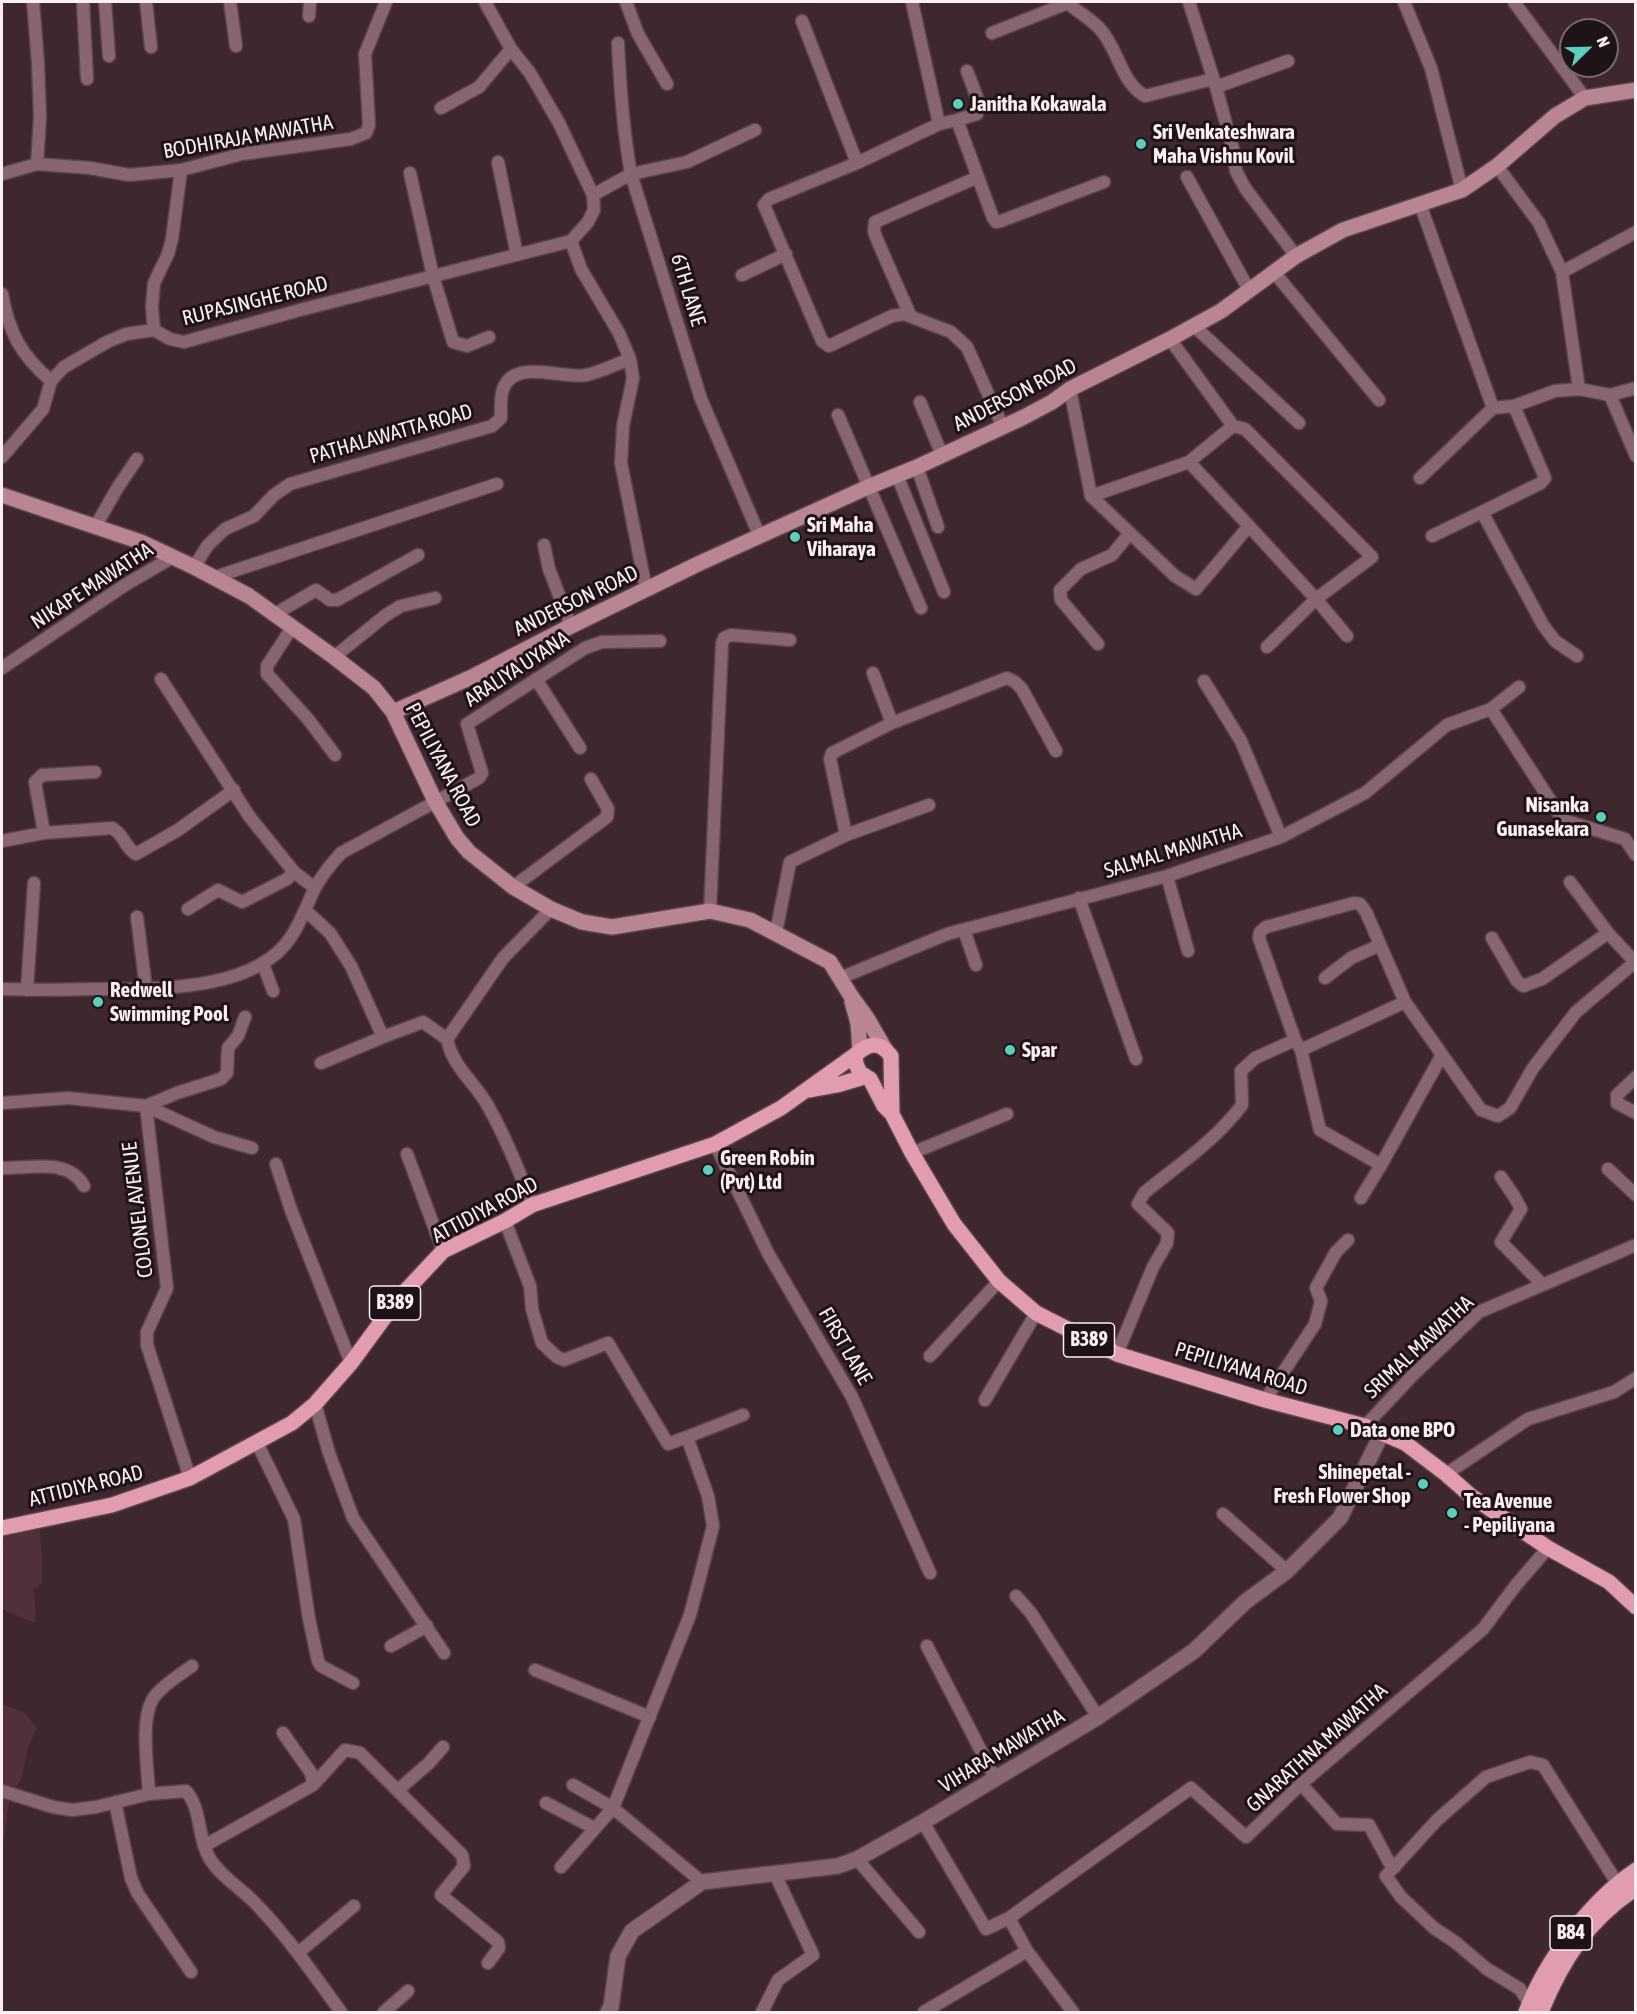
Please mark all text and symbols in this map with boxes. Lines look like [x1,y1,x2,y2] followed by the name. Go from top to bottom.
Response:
[1559,18,1619,78] north arrow
[1594,34,1614,50] text: N
[970,91,1107,117] place label: Janitha Kokawala
[951,97,965,111] marker: Janitha Kokawala
[161,110,335,164] street label: BODHIRAJA MAWATHA
[1153,119,1295,169] place label: Sri Venkateshwara Maha Vishnu Kovil
[1134,137,1148,151] marker: Sri Venkateshwara Maha Vishnu Kovil
[665,251,711,329] street label: 6TH LANE
[180,271,330,331] street label: RUPASINGHE ROAD
[949,353,1081,437] street label: ANDERSON ROAD
[307,399,475,469] street label: PATHALAWATTA ROAD
[807,512,876,562] place label: Sri Maha Viharaya
[788,530,802,544] marker: Sri Maha Viharaya
[26,537,158,635] street label: NIKAPE MAWATHA
[510,560,642,642] street label: ANDERSON ROAD
[460,626,574,712] street label: ARALIYA UYANA
[400,699,486,831] street label: PEPILIYANA ROAD
[1496,792,1589,842] place label: Nisanka Gunasekara
[1594,810,1608,824] marker: Nisanka Gunasekara
[1101,818,1245,884] street label: SALMAL MAWATHA
[110,977,229,1027] place label: Redwell Swimming Pool
[91,995,105,1009] marker: Redwell Swimming Pool
[1022,1037,1057,1063] place label: Spar
[1003,1043,1017,1057] marker: Spar
[117,1141,159,1279] street label: COLONEL AVENUE
[720,1145,815,1195] place label: Green Robin (Pvt) Ltd
[701,1163,715,1177] marker: Green Robin (Pvt) Ltd
[428,1172,542,1248] street label: ATTIDIYA ROAD
[370,1286,420,1320] road number: B389
[1359,1290,1479,1404] street label: SRIMAL MAWATHA
[813,1303,877,1389] street label: FIRST LANE
[1064,1323,1114,1357] road number: B389
[1172,1337,1310,1401] street label: PEPILIYANA ROAD
[1350,1417,1455,1443] place label: Data one BPO
[1331,1423,1345,1437] marker: Data one BPO
[1274,1459,1411,1509] place label: Shinepetal - Fresh Flower Shop
[26,1460,146,1512] street label: ATTIDIYA ROAD
[1416,1477,1430,1491] marker: Shinepetal - Fresh Flower Shop
[1464,1488,1555,1538] place label: Tea Avenue - Pepiliyana
[1445,1506,1459,1520] marker: Tea Avenue - Pepiliyana
[1241,1678,1393,1818] street label: GNARATHNA MAWATHA
[935,1704,1069,1798] street label: VIHARA MAWATHA
[1550,1916,1592,1950] road number: B84

